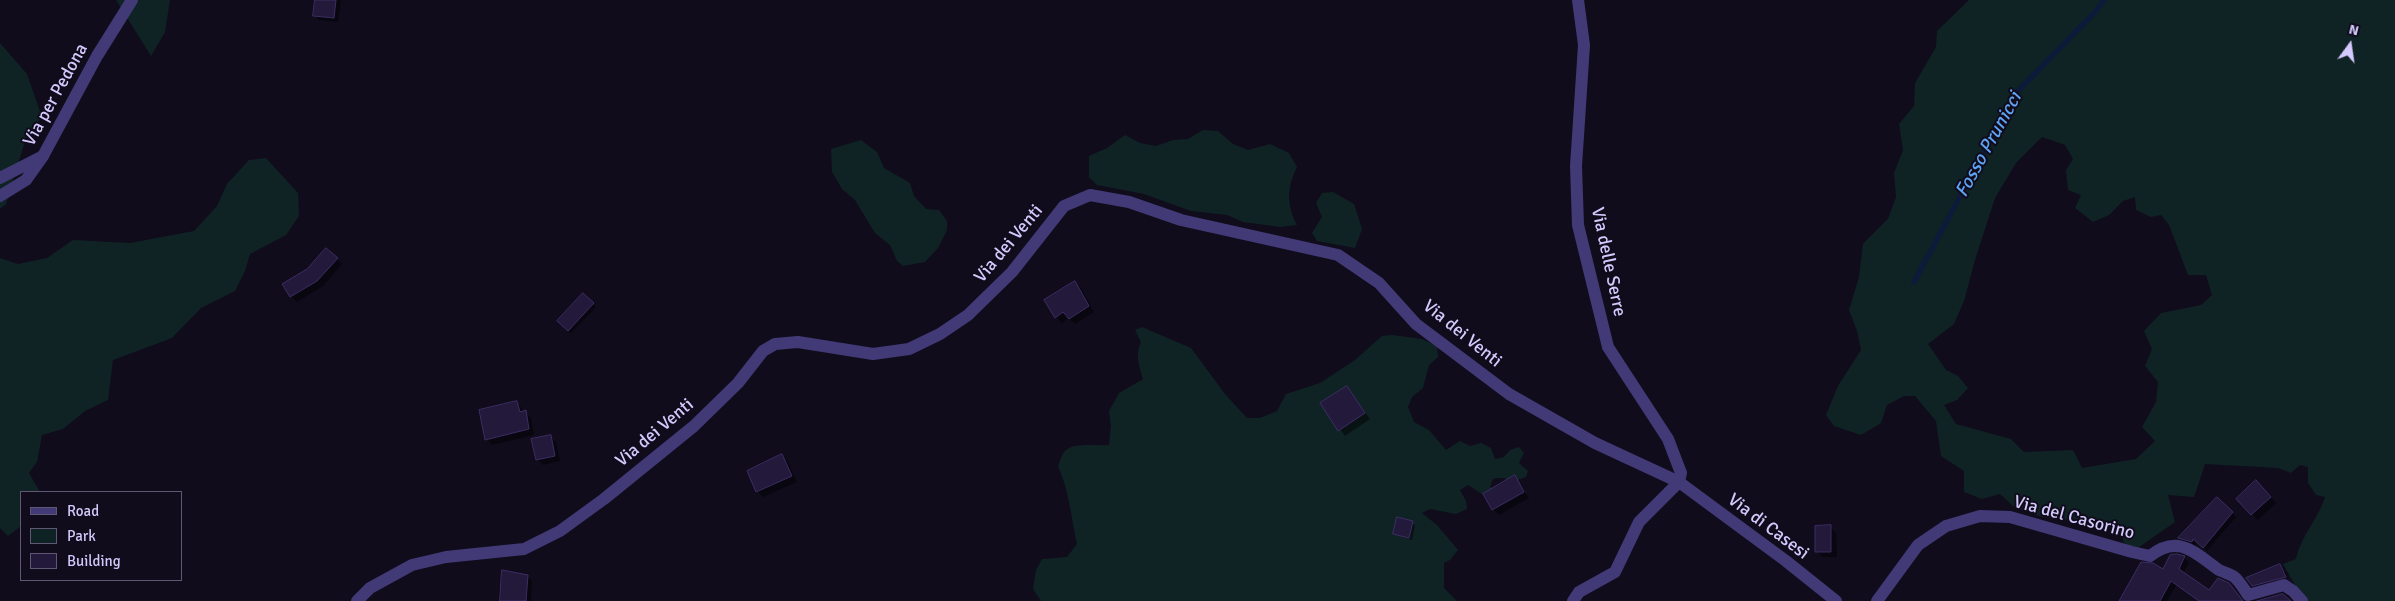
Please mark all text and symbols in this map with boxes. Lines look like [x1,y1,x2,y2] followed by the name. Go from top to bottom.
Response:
[2325,20,2375,70] north arrow
[2347,21,2361,39] text: N
[19,40,93,150] street label: Via per Pedona
[1951,89,2027,201] water label: Fosso Prunicci
[970,201,1048,287] street label: Via dei Venti
[1586,205,1630,319] street label: Via delle Serre
[1418,296,1506,372] street label: Via dei Venti
[612,394,698,472] street label: Via dei Venti
[1723,489,1813,565] street label: Via di Casesi
[20,491,182,581] legend
[2011,491,2137,545] street label: Via del Casorino
[67,502,99,520] text: Road
[67,527,96,545] text: Park
[67,552,121,570] text: Building

